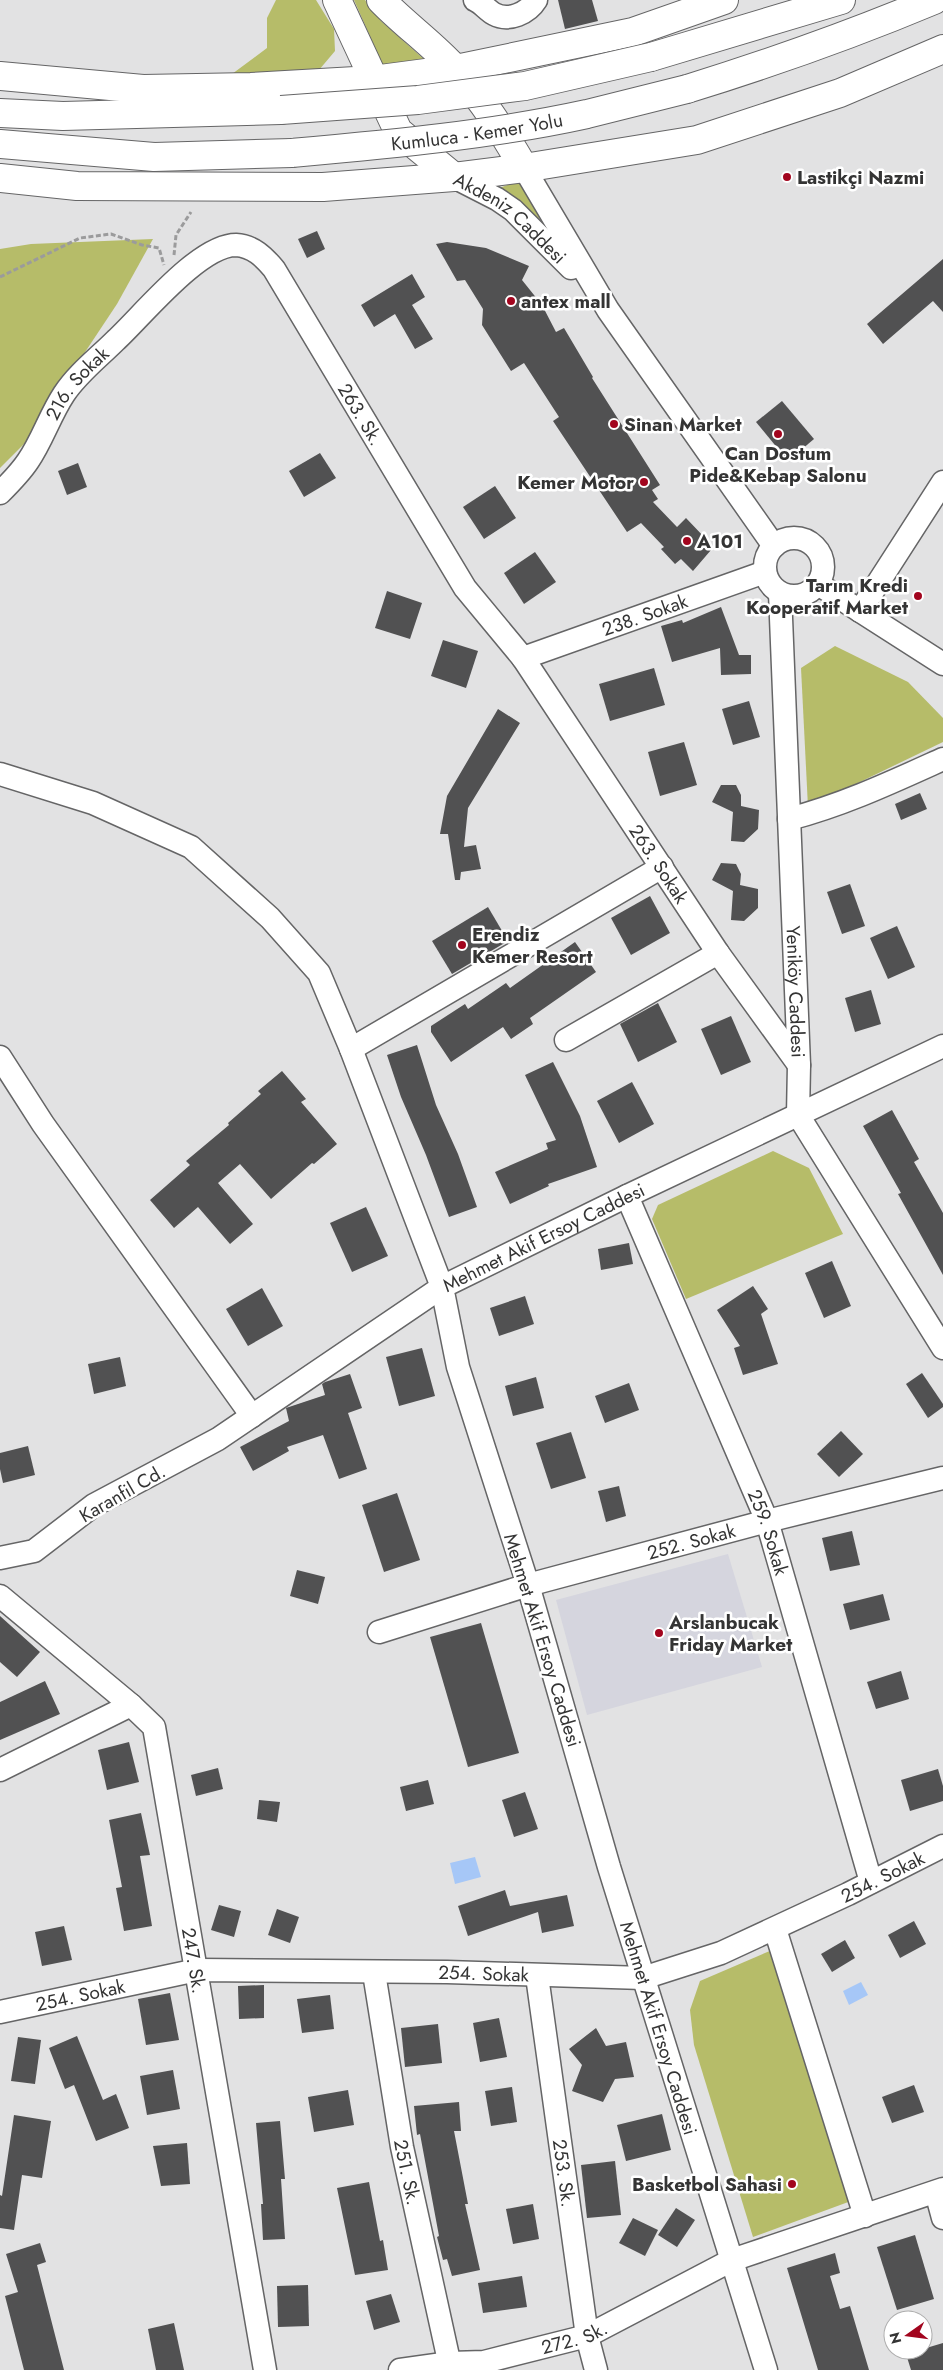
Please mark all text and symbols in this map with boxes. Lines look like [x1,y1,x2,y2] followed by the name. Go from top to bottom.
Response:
[390,106,565,158] street label: Kumluca - Kemer Yolu
[797,164,924,191] place label: Lastikçi Nazmi
[449,166,572,270] street label: Akdeniz Caddesi
[781,171,793,183] marker: Lastikçi Nazmi
[521,288,611,315] place label: antex mall
[505,295,517,307] marker: antex mall
[39,340,115,425] street label: 216. Sokak
[331,378,390,451] street label: 263. Sk.
[624,411,742,438] place label: Sinan Market
[608,418,620,430] marker: Sinan Market
[772,428,784,440] marker: Can Dostum Pide&Kebap Salonu
[689,440,867,489] place label: Can Dostum Pide&Kebap Salonu
[517,469,634,496] place label: Kemer Motor
[638,476,650,488] marker: Kemer Motor
[696,528,743,555] place label: A101
[681,535,693,547] marker: A101
[746,572,908,621] place label: Tarım Kredi Kooperatif Market
[598,587,692,643] street label: 238. Sokak
[912,590,924,602] marker: Tarım Kredi Kooperatif Market
[622,819,695,909] street label: 263. Sokak
[472,921,592,970] place label: Erendiz Kemer Resort
[779,925,812,1058] street label: Yeniköy Caddesi
[456,939,468,951] marker: Erendiz Kemer Resort
[438,1177,649,1299] street label: Mehmet Akif Ersoy Caddesi
[74,1458,170,1529] street label: Karanfil Cd.
[741,1485,795,1579] street label: 259. Sokak
[644,1517,739,1567] street label: 252. Sokak
[497,1530,588,1750] street label: Mehmet Akif Ersoy Caddesi
[668,1609,792,1658] place label: Arslanbucak Friday Market
[653,1627,665,1639] marker: Arslanbucak Friday Market
[836,1844,930,1910] street label: 254. Sokak
[613,1918,704,2138] street label: Mehmet Akif Ersoy Caddesi
[175,1926,213,1996] street label: 247. Sk.
[438,1959,530,1989] street label: 254. Sokak
[33,1973,128,2018] street label: 254. Sokak
[387,2138,427,2208] street label: 251. Sk.
[546,2138,582,2209] street label: 253. Sk.
[632,2171,782,2198] place label: Basketbol Sahasi
[786,2178,798,2190] marker: Basketbol Sahasi
[883,2310,933,2360] north arrow
[538,2315,612,2361] street label: 272. Sk.
[884,2330,906,2346] text: N

